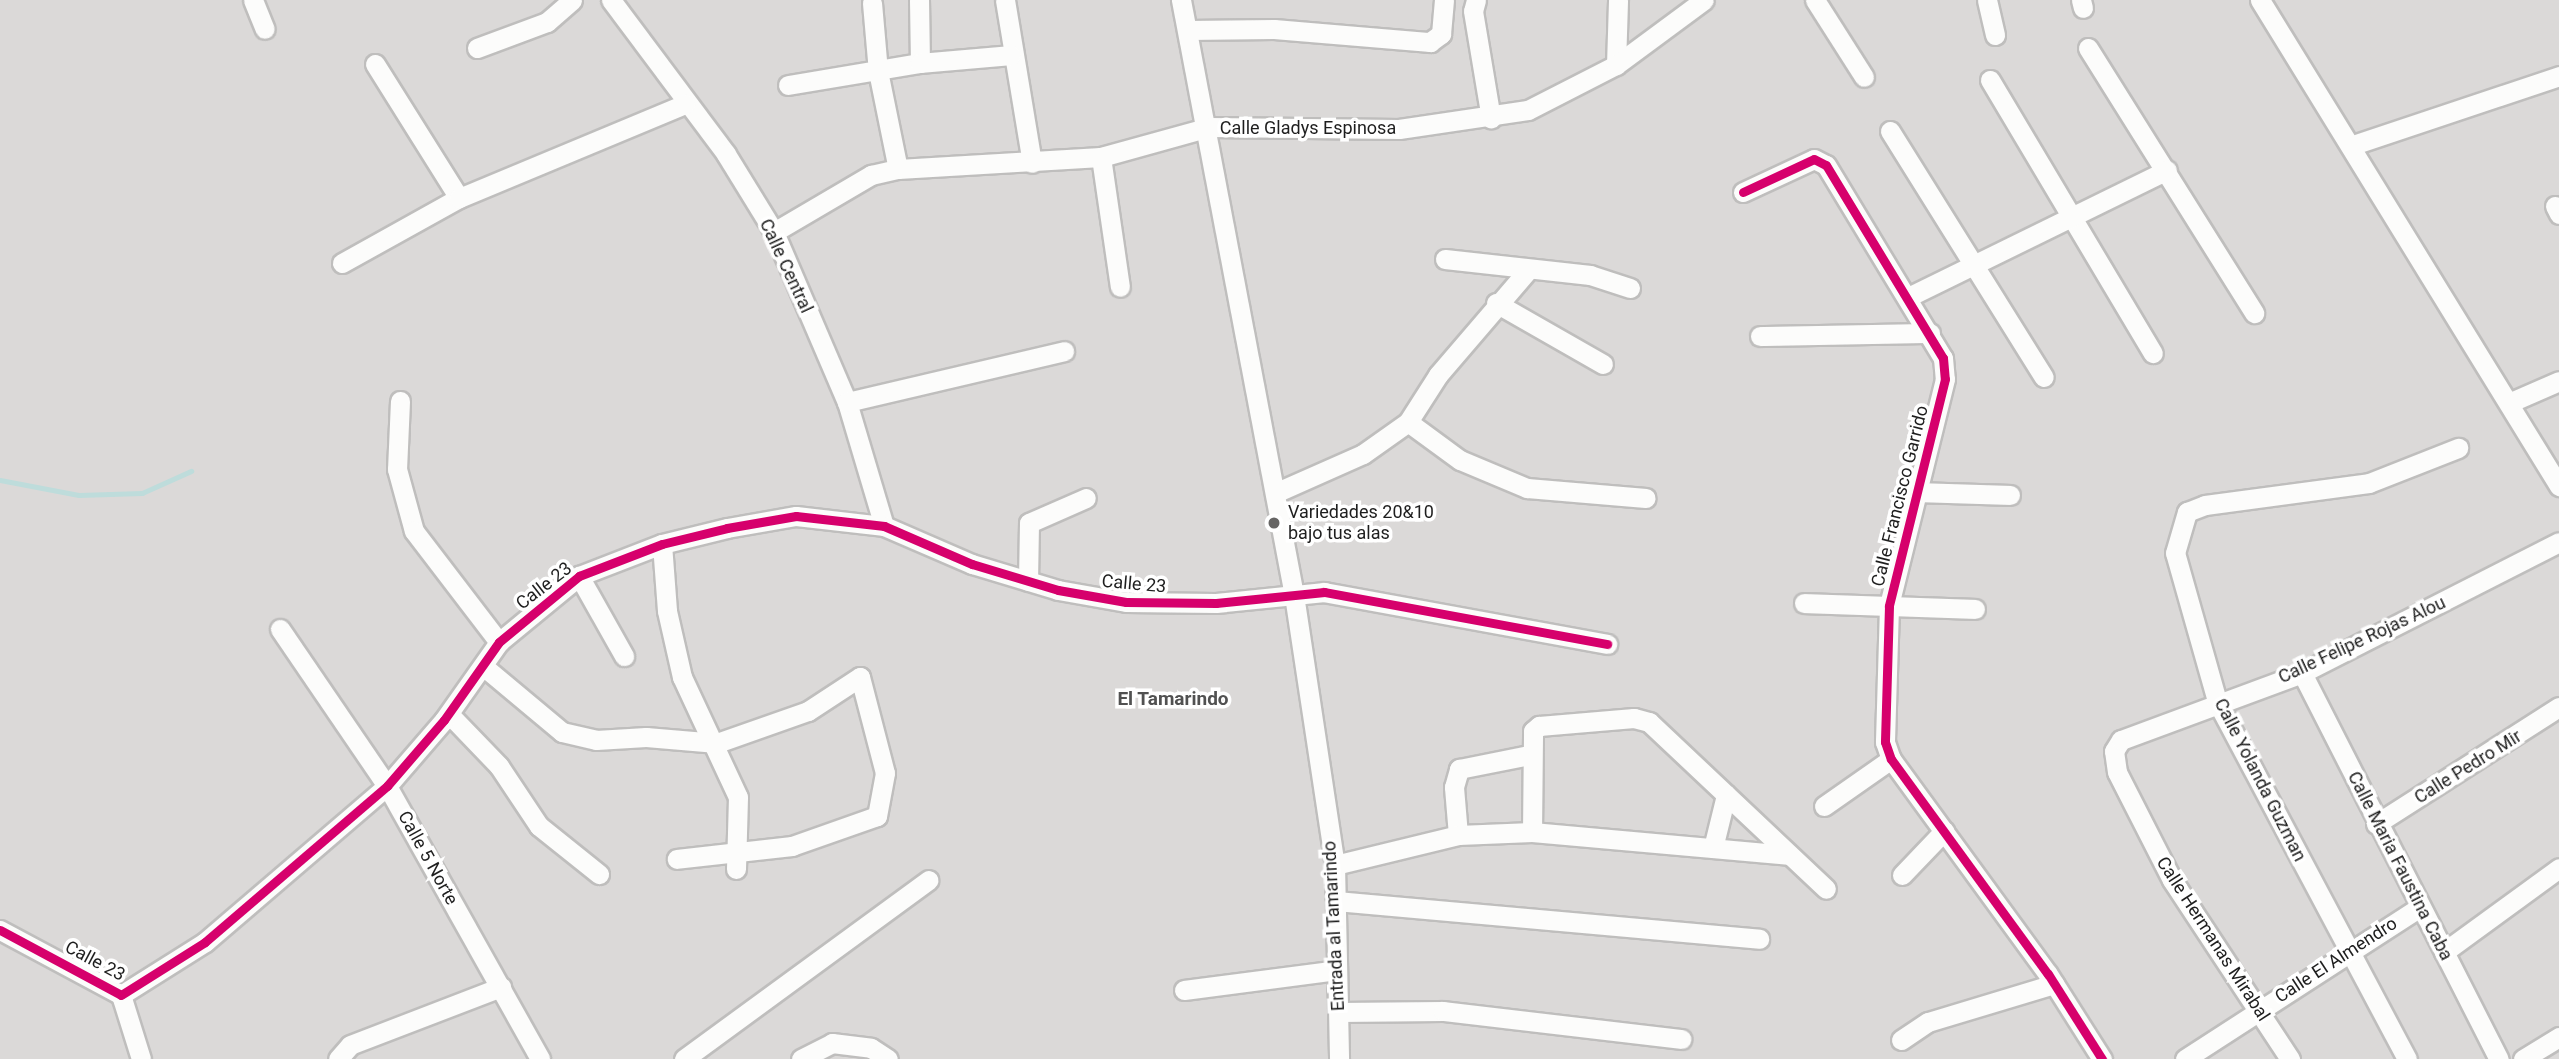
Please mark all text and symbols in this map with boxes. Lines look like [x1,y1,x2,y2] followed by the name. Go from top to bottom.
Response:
[1220,117,1396,139] street label: Calle Gladys Espinosa
[755,216,817,316] street label: Calle Central
[1867,403,1933,589] street label: Calle Francisco Garrido
[1288,502,1434,544] place label: Variedades 20&10 bajo tus alas
[1266,515,1282,531] marker: Variedades 20&10 bajo tus alas
[512,558,576,614] street label: Calle 23
[1101,570,1167,598] street label: Calle 23
[2275,592,2449,688] street label: Calle Felipe Rojas Alou
[1117,688,1229,710] district label: El Tamarindo
[2210,695,2310,865] street label: Calle Yolanda Guzman
[2411,726,2525,808] street label: Calle Pedro Mir
[2343,768,2457,964] street label: Calle Maria Faustina Caba
[393,807,463,909] street label: Calle 5 Norte
[1319,840,1349,1012] street label: Entrada al Tamarindo
[2152,853,2274,1025] street label: Calle Hermanas Mirabal
[2271,913,2401,1007] street label: Calle El Almendro
[61,936,129,986] street label: Calle 23

